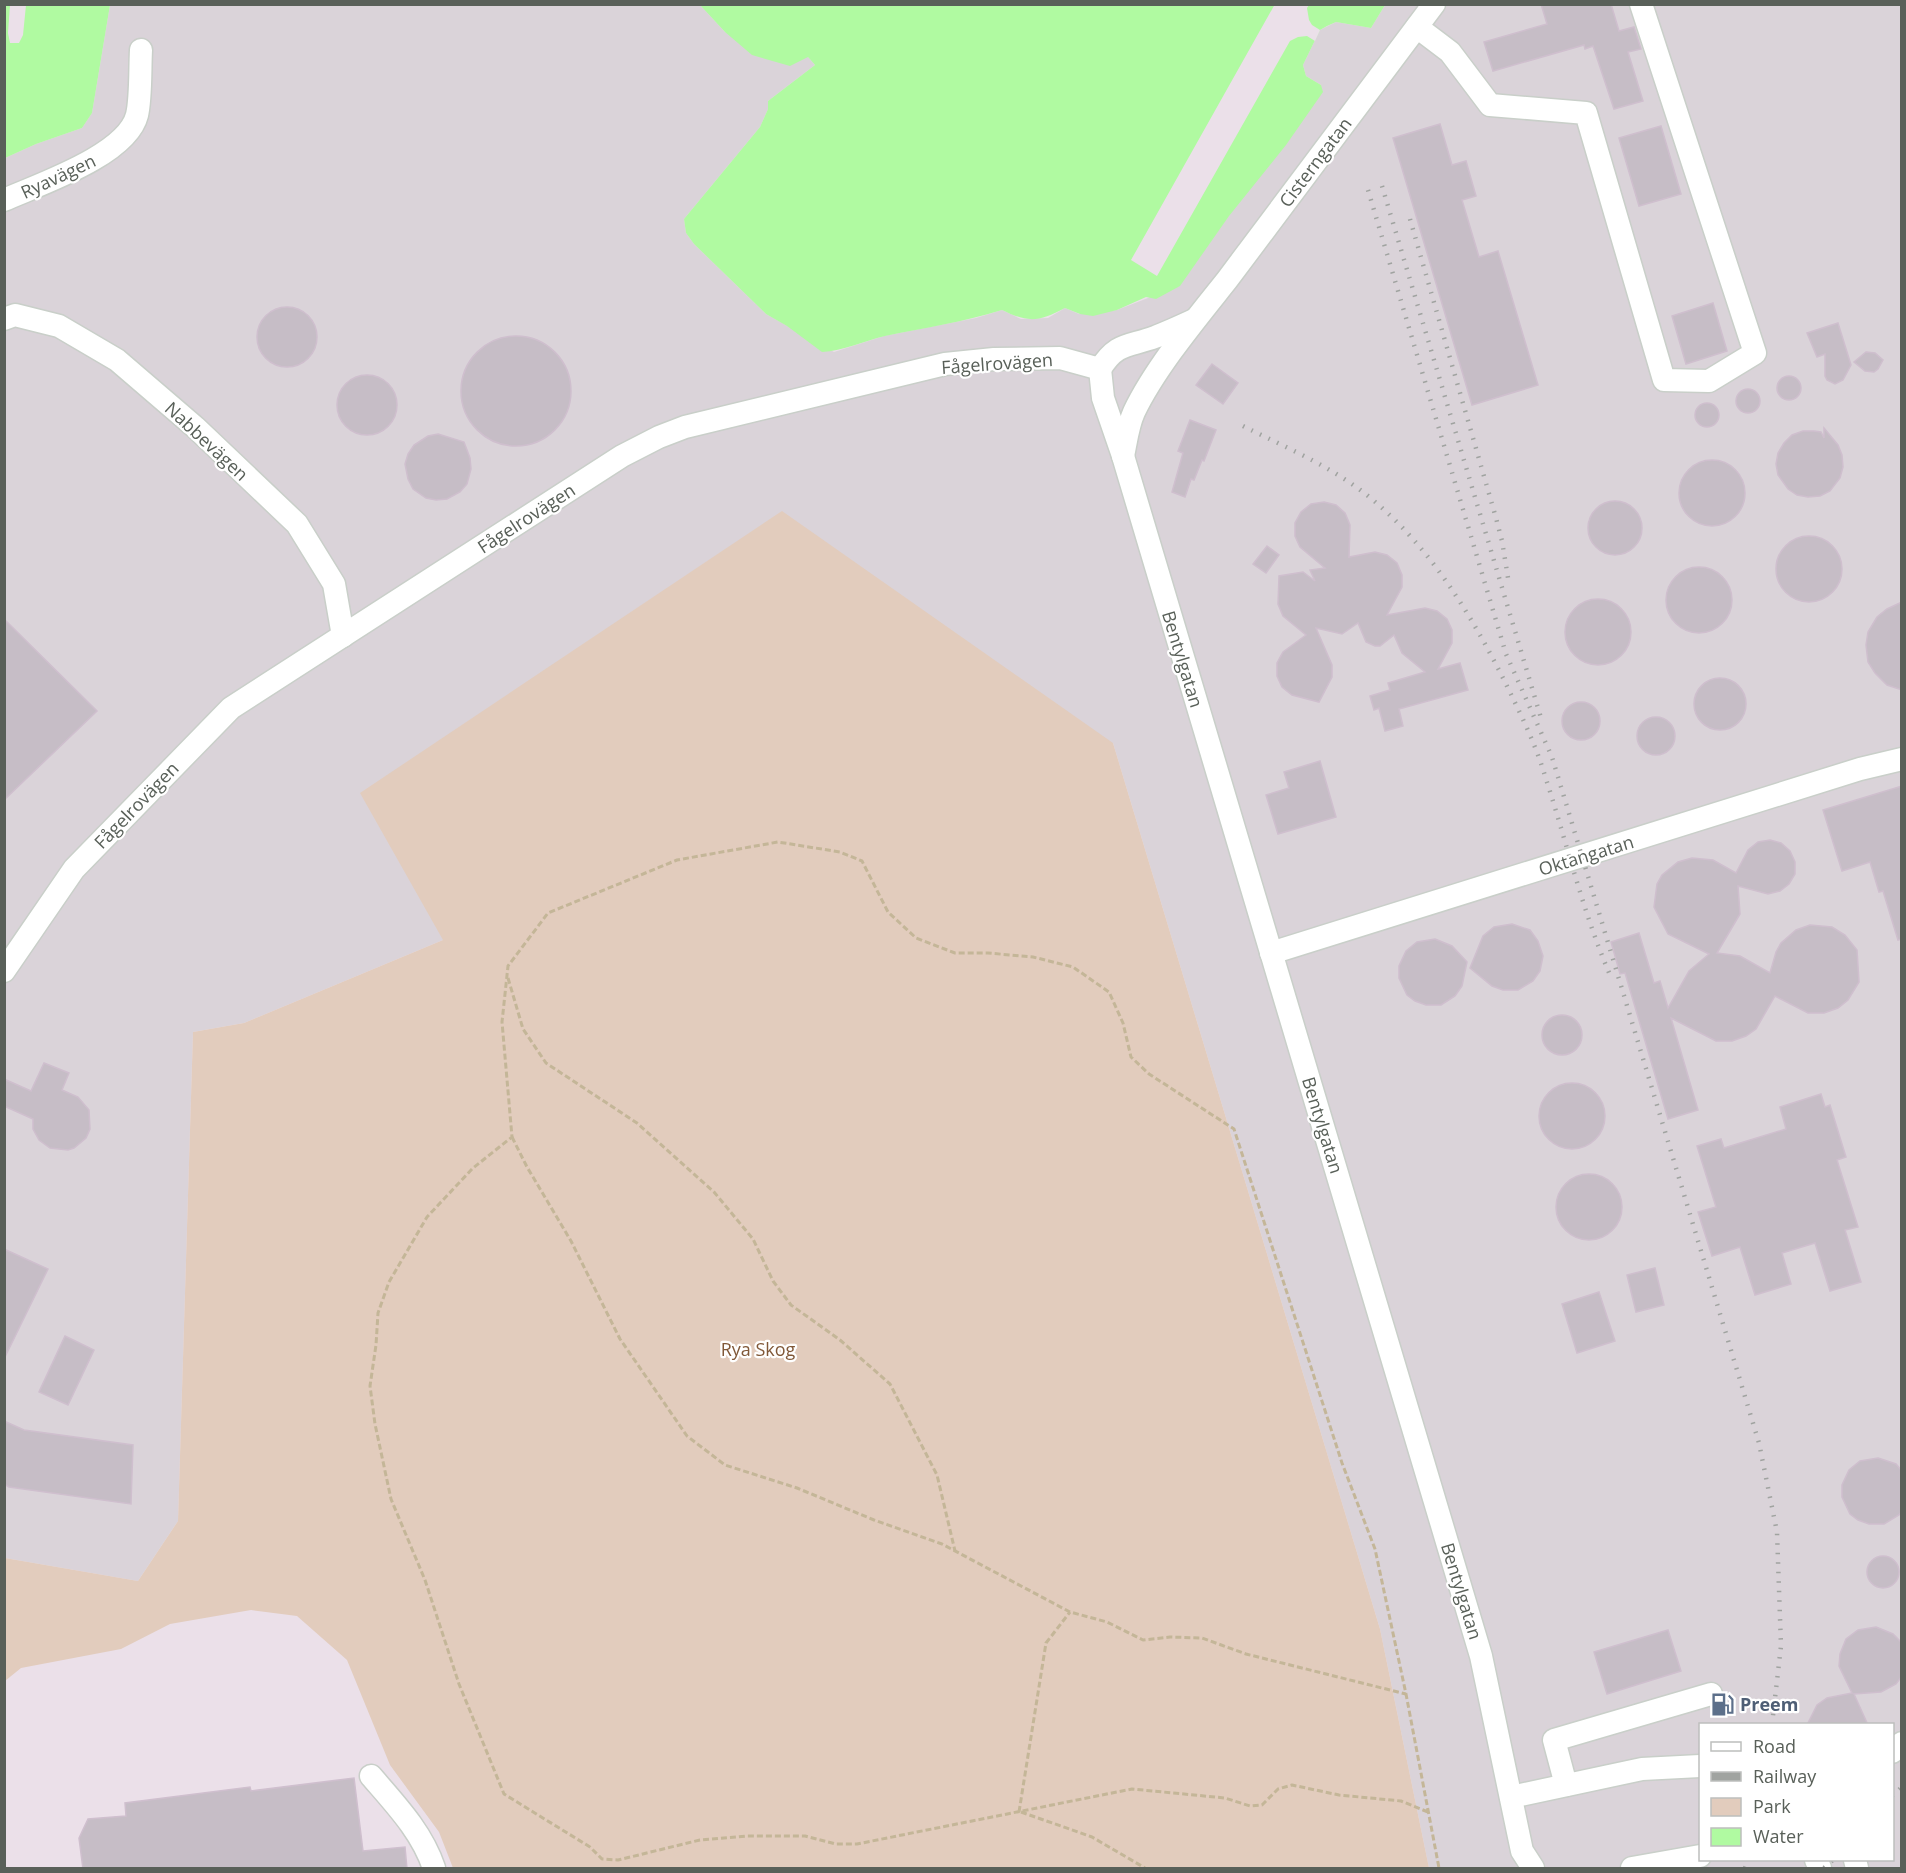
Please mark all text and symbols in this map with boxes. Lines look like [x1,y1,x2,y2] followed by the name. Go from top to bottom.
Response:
[1273,112,1357,212] street label: Cisterngatan
[17,148,99,204] street label: Ryavägen
[940,347,1054,379] street label: Fågelrovägen
[160,396,254,486] street label: Nabbevägen
[473,477,579,559] street label: Fågelrovägen
[1157,608,1209,710] street label: Bentylgatan
[89,756,183,854] street label: Fågelrovägen
[1536,829,1636,881] street label: Oktangatan
[1297,1074,1349,1176] street label: Bentylgatan
[721,1337,796,1361] park label: Rya Skog
[1436,1540,1488,1642] street label: Bentylgatan
[1709,1691,1735,1717] fuel station icon: Preem
[1740,1692,1798,1716] place label: Preem
[1699,1723,1894,1861] legend
[1753,1734,1796,1758] text: Road
[1753,1764,1817,1788] text: Railway
[1753,1794,1791,1818] text: Park
[1753,1824,1804,1848] text: Water

